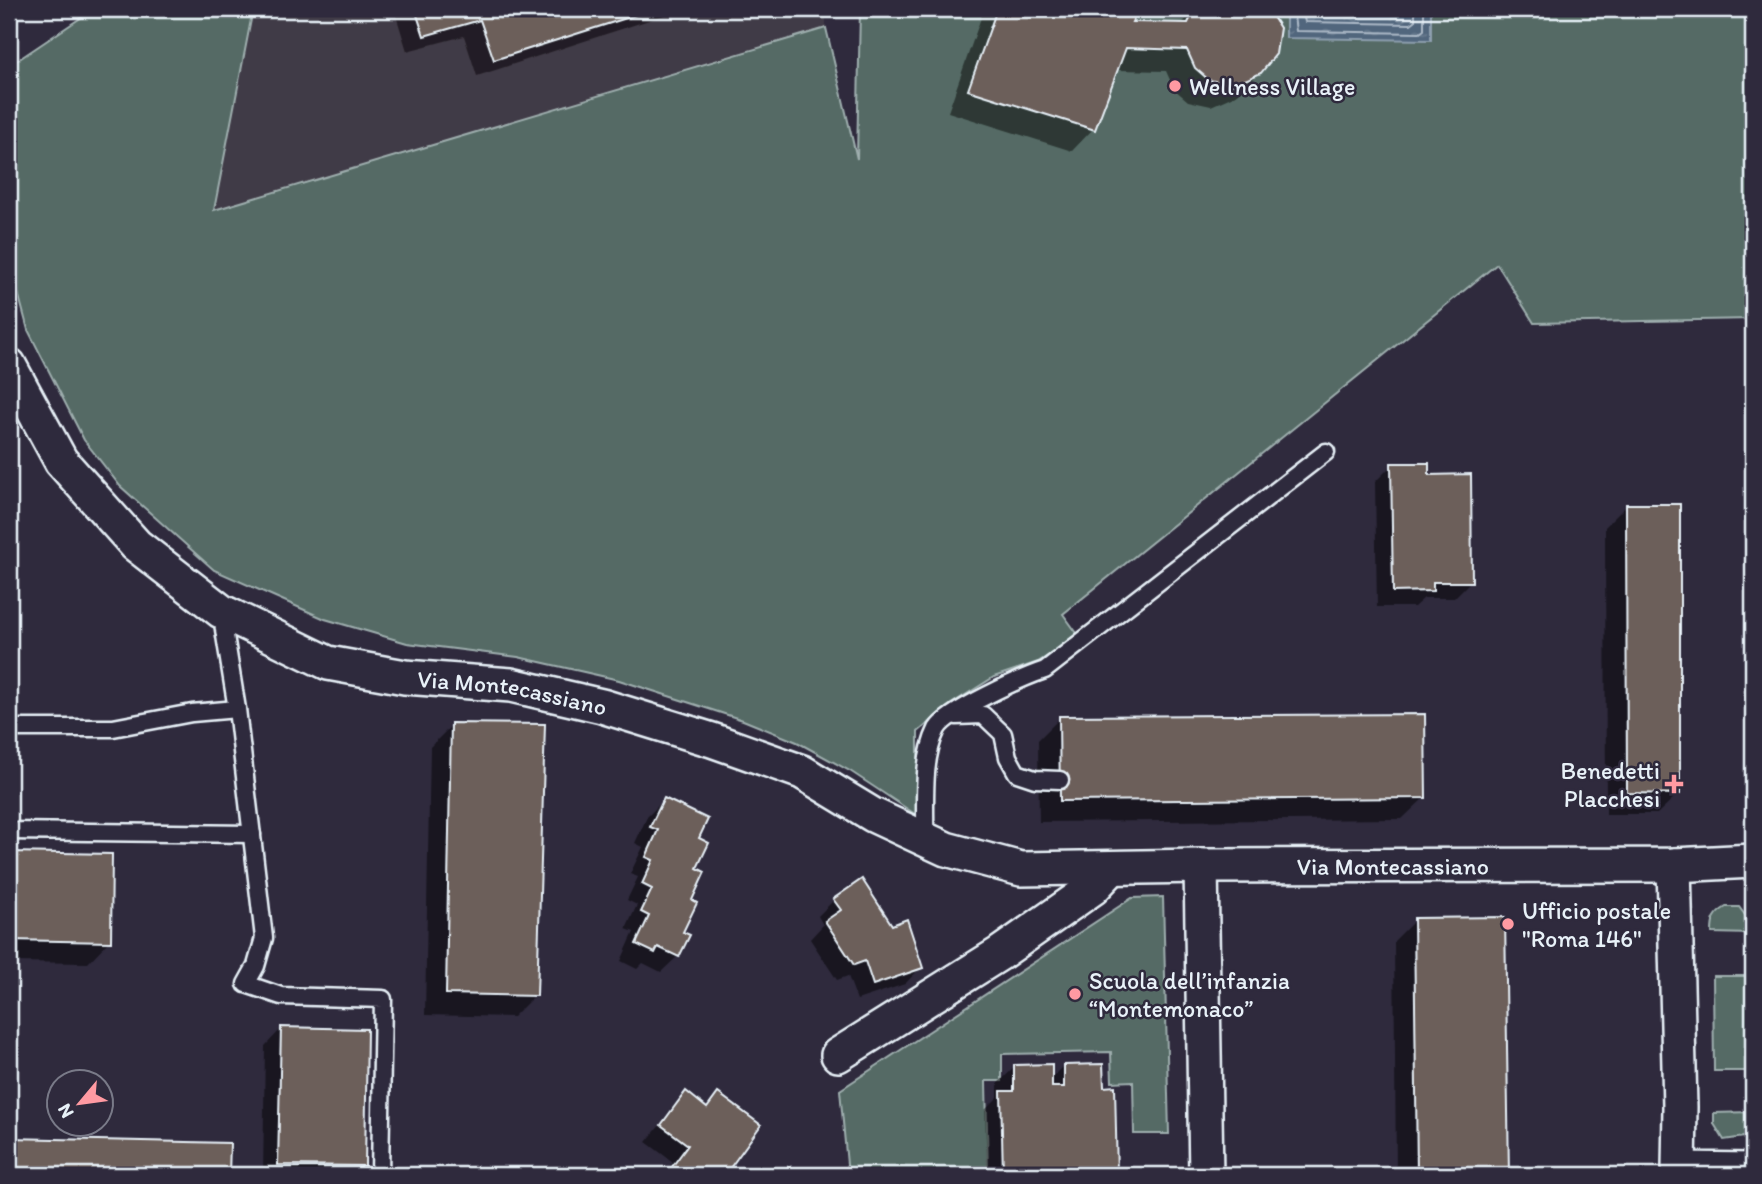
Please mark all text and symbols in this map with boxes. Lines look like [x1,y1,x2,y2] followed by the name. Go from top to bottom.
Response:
[1189,72,1355,101] place label: Wellness Village
[1167,78,1183,94] marker: Wellness Village
[416,663,610,721] street label: Via Montecassiano
[1560,756,1660,813] place label: Benedetti Placchesi
[1666,776,1682,792] marker: Benedetti Placchesi
[1297,851,1489,880] street label: Via Montecassiano
[1522,896,1671,953] place label: Ufficio postale "Roma 146"
[1500,916,1516,932] marker: Ufficio postale "Roma 146"
[1089,966,1290,1023] place label: Scuola dell’infanzia “Montemonaco”
[1067,986,1083,1002] marker: Scuola dell’infanzia “Montemonaco”
[46,1068,116,1138] north arrow
[52,1100,79,1122] text: N

